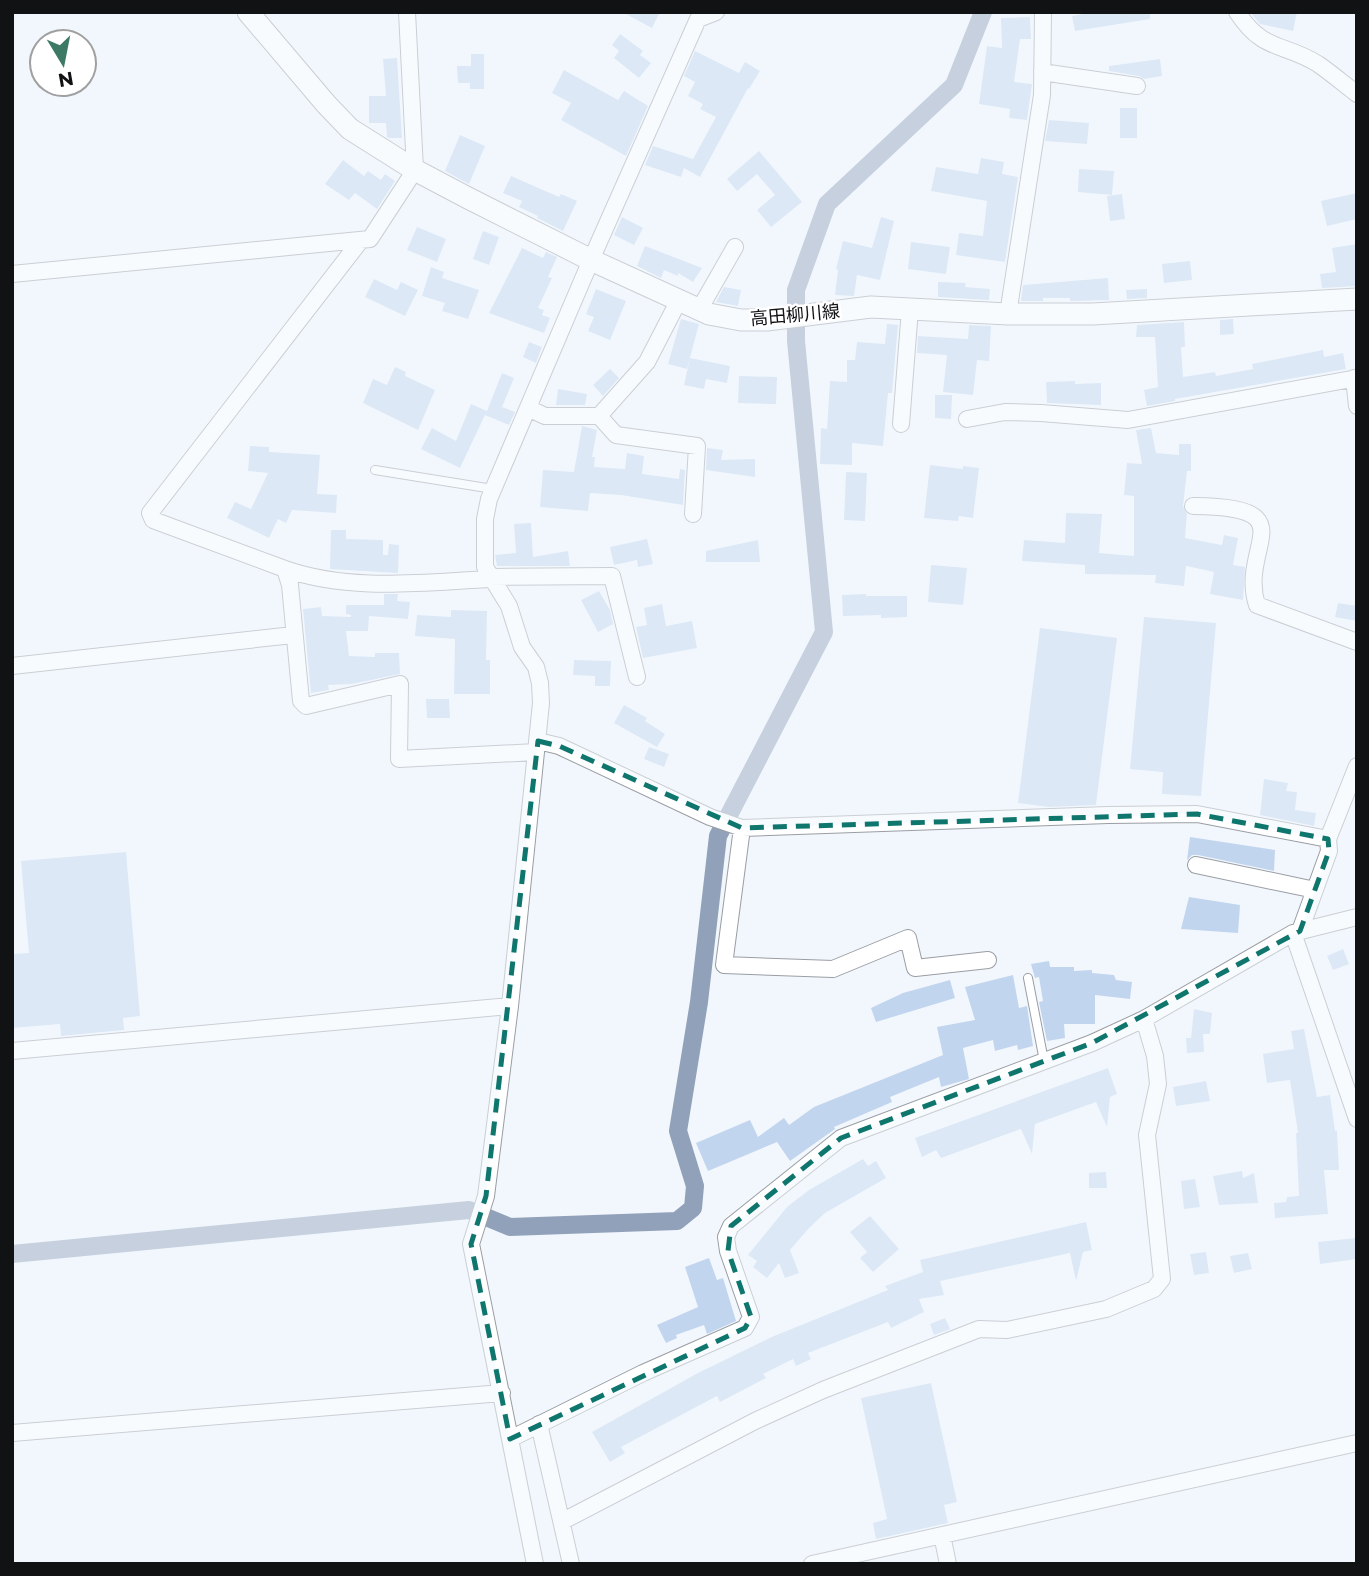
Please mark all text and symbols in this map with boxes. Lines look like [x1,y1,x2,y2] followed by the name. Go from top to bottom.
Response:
[28,28,98,98] north arrow
[56,67,75,92] text: N
[749,300,841,330] street label: 高田柳川線

